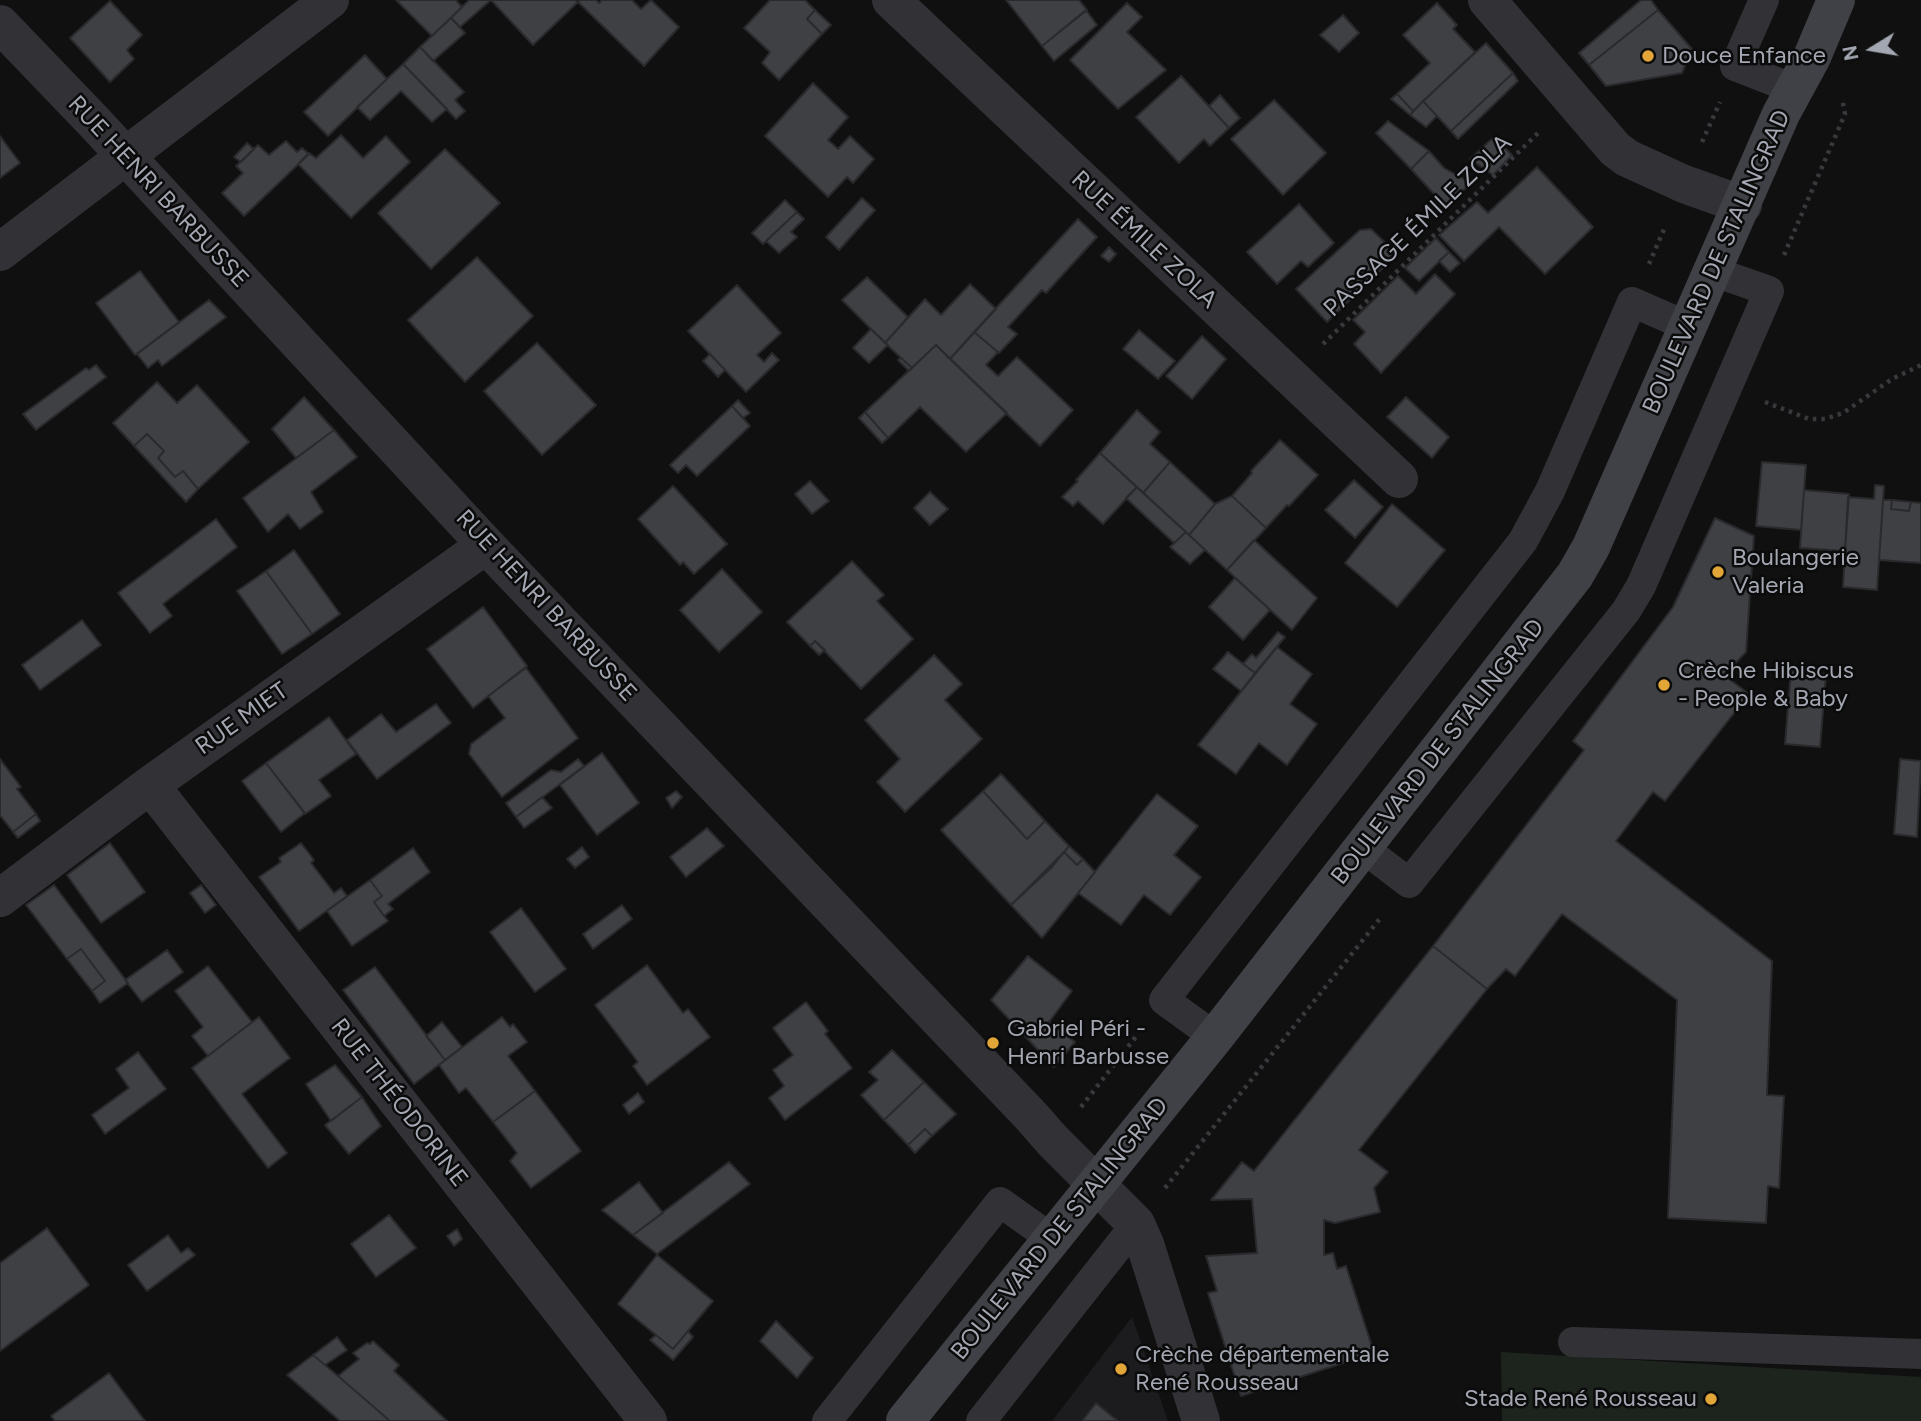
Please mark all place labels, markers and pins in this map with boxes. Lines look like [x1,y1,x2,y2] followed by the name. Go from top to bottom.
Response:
[1662,42,1826,70] place label: Douce Enfance
[1640,48,1656,64] marker: Douce Enfance
[1732,544,1859,600] place label: Boulangerie Valeria
[1710,564,1726,580] marker: Boulangerie Valeria
[1678,657,1854,713] place label: Crèche Hibiscus - People & Baby
[1656,677,1672,693] marker: Crèche Hibiscus - People & Baby
[1007,1015,1169,1071] place label: Gabriel Péri - Henri Barbusse
[985,1035,1001,1051] marker: Gabriel Péri - Henri Barbusse
[1135,1341,1389,1397] place label: Crèche départementale René Rousseau
[1113,1361,1129,1377] marker: Crèche départementale René Rousseau
[1464,1385,1697,1413] place label: Stade René Rousseau
[1703,1391,1719,1407] marker: Stade René Rousseau

